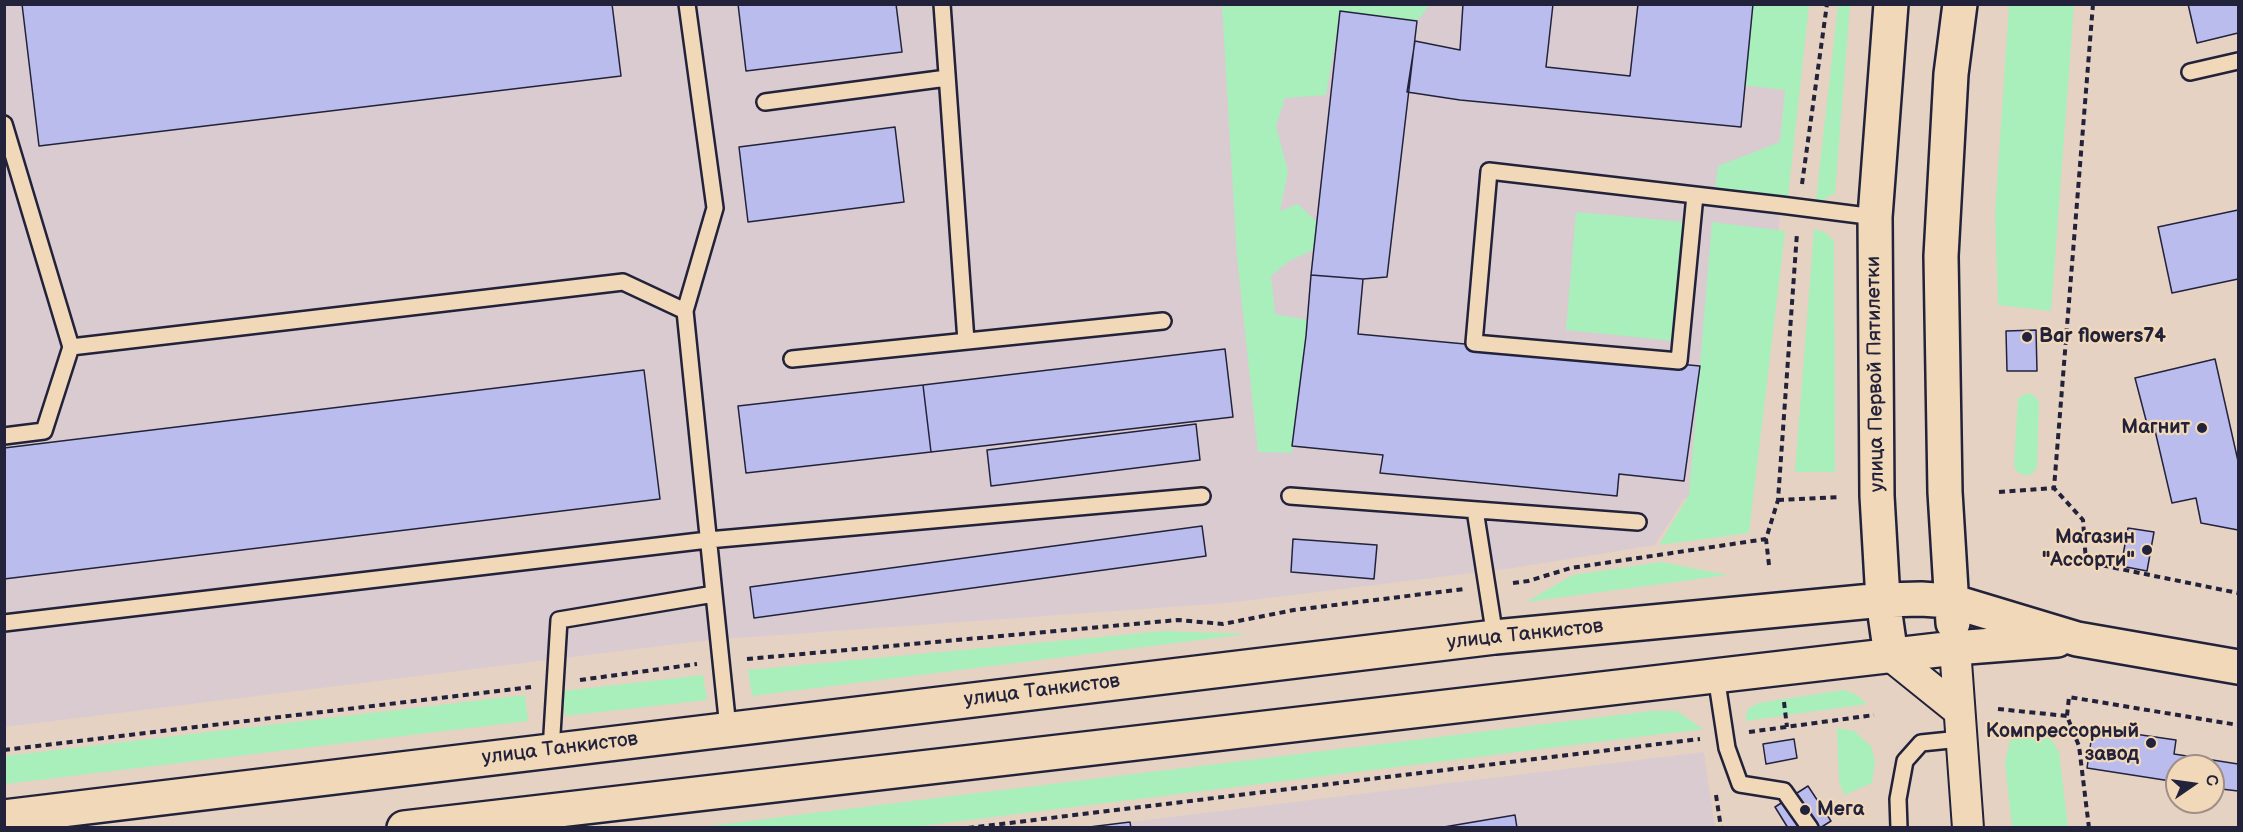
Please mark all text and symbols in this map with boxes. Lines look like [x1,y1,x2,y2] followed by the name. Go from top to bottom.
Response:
[1862,256,1890,492] street label: улица Первой Пятилетки
[2039,325,2166,349] place label: Bar flowers74
[2020,330,2034,344] marker: Bar flowers74
[2121,416,2190,440] place label: Магнит
[2195,421,2209,435] marker: Магнит
[2042,526,2135,573] place label: Магазин "Ассорти"
[2140,543,2154,557] marker: Магазин "Ассорти"
[1446,615,1604,655] street label: улица Танкистов
[963,670,1121,712] street label: улица Танкистов
[1986,720,2139,767] place label: Компрессорный завод
[481,728,639,770] street label: улица Танкистов
[2144,736,2158,750] marker: Компрессорный завод
[2165,754,2225,814] north arrow
[2201,773,2222,788] text: С
[1817,798,1864,822] place label: Мега
[1798,803,1812,817] marker: Мега

